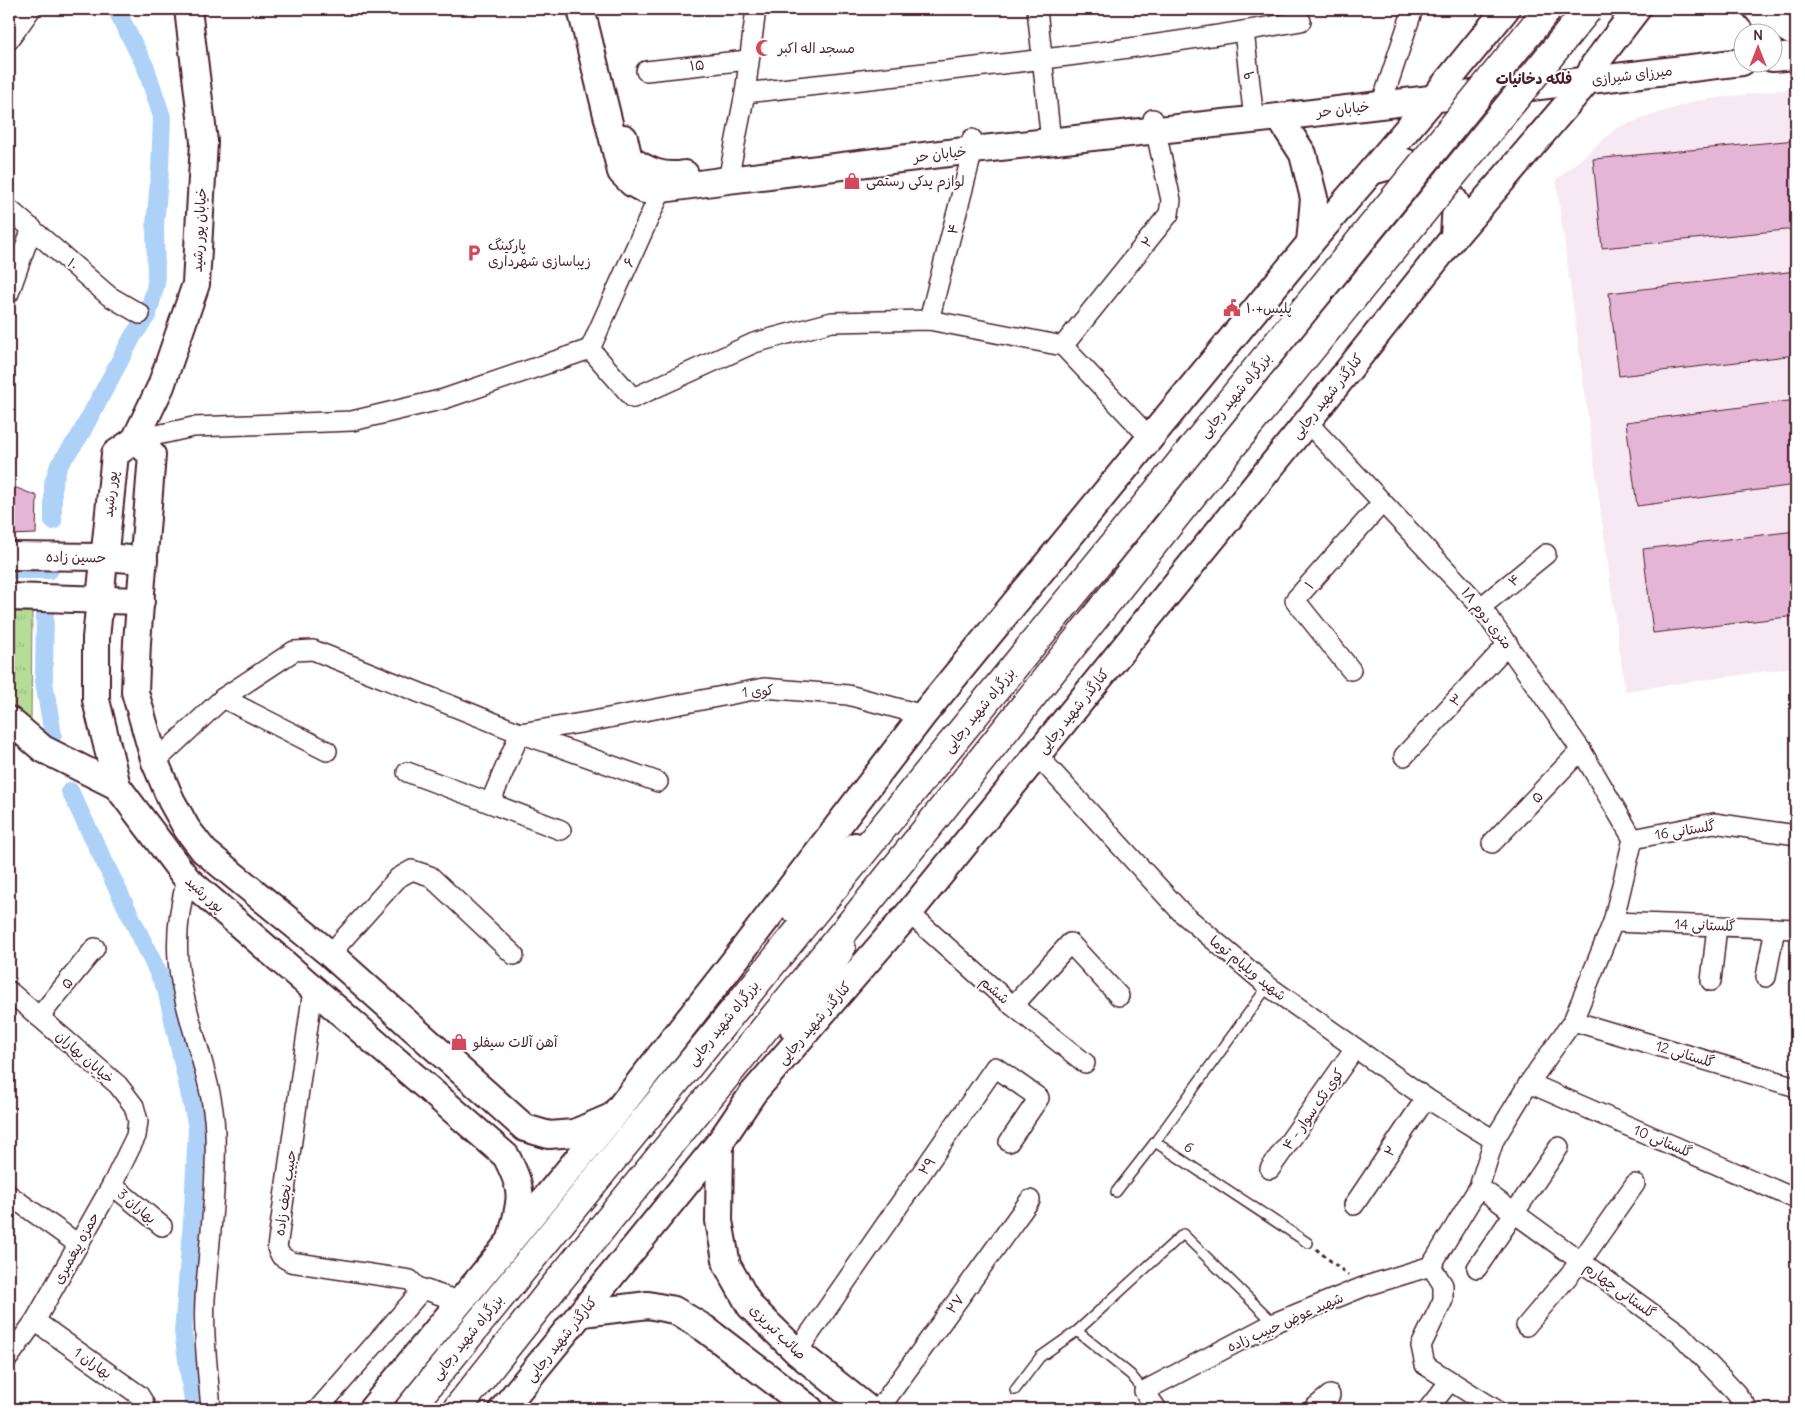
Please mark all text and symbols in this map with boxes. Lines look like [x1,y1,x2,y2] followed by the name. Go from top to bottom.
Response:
[1732,22,1782,72] north arrow
[1753,26,1763,44] text: N
[754,38,774,58] mosque icon: مسجد اله اکبر
[777,39,855,57] place label: مسجد اله اکبر
[689,55,705,75] street label: ۱۵
[1591,61,1673,89] street label: میرزای شیرازی
[1496,69,1572,88] district label: فلکه دخانیات
[1240,70,1258,80] street label: ۹
[1314,97,1371,121] street label: خیابان حر
[911,142,968,166] street label: خیابان حر
[842,171,862,191] shop icon: لوازم یدکی رستمی
[866,172,965,193] place label: لوازم یدکی رستمی
[188,187,211,273] street label: خیابان پور رشید
[943,222,963,236] street label: ۴
[1137,233,1157,251] street label: ۲
[488,236,591,270] place label: پارکینگ زیباسازی شهرداری
[464,243,484,263] parking icon: پارکینگ زیباسازی شهرداری
[63,254,83,274] street label: ۱۰
[619,254,639,270] street label: ۶
[1222,298,1242,318] public building icon: پلیس+١٠
[1246,299,1292,318] place label: پلیس+١٠
[1195,349,1275,441] street label: بزرگراه شهید رجایی
[1287,350,1367,442] street label: کنارگذر شهید رجایی
[99,470,122,518] street label: پور رشید
[46,547,106,567] street label: حسین زاده
[1504,570,1524,590] street label: ۴
[1301,577,1317,593] street label: ۱
[1456,584,1517,654] street label: ۱۸ متری دوم
[939,664,1019,756] street label: بزرگراه شهید رجایی
[1033,665,1113,757] street label: کنارگذر شهید رجایی
[741,681,775,701] street label: کوی 1
[1446,690,1466,710] street label: ۳
[1527,787,1547,807] street label: ۵
[1654,816,1716,844] street label: گلستانی 16
[181,872,228,917] street label: پور رشید
[1674,915,1736,935] street label: گلستانی 14
[1205,932,1290,1006] street label: شهید ویلیام توما
[975,972,1013,1009] street label: ششم
[57,974,77,992] street label: ۵
[683,977,763,1069] street label: بزرگراه شهید رجایی
[773,978,855,1068] street label: کنارگذر شهید رجایی
[52,1027,118,1087] street label: خیابان بهاران
[449,1032,469,1052] shop icon: آهن آلات سیفلو
[472,1033,558,1052] place label: آهن آلات سیفلو
[1653,1037,1717,1071] street label: گلستانی 12
[1278,1065,1348,1153] street label: ۴ - کوی تک سوار
[1631,1121,1695,1161] street label: گلستانی 10
[1181,1137,1197,1157] street label: 6
[1380,1142,1400,1160] street label: ۲
[270,1149,300,1237] street label: حبیب نجف زاده
[914,1153,940,1179] street label: ۲۹
[114,1185,160,1227] street label: بهاران 3
[49,1209,104,1288] street label: حمزه پیغمبری
[1579,1258,1659,1324] street label: گلستانی چهارم
[1224,1288,1346,1356] street label: شهید عوض حبیب زاده
[427,1291,507,1383] street label: بزرگراه شهید رجایی
[942,1291,968,1317] street label: ۲۷
[521,1293,601,1385] street label: کنارگذر شهید رجایی
[746,1301,810,1363] street label: صائب تبریزی
[70,1343,116,1383] street label: بهاران 1

